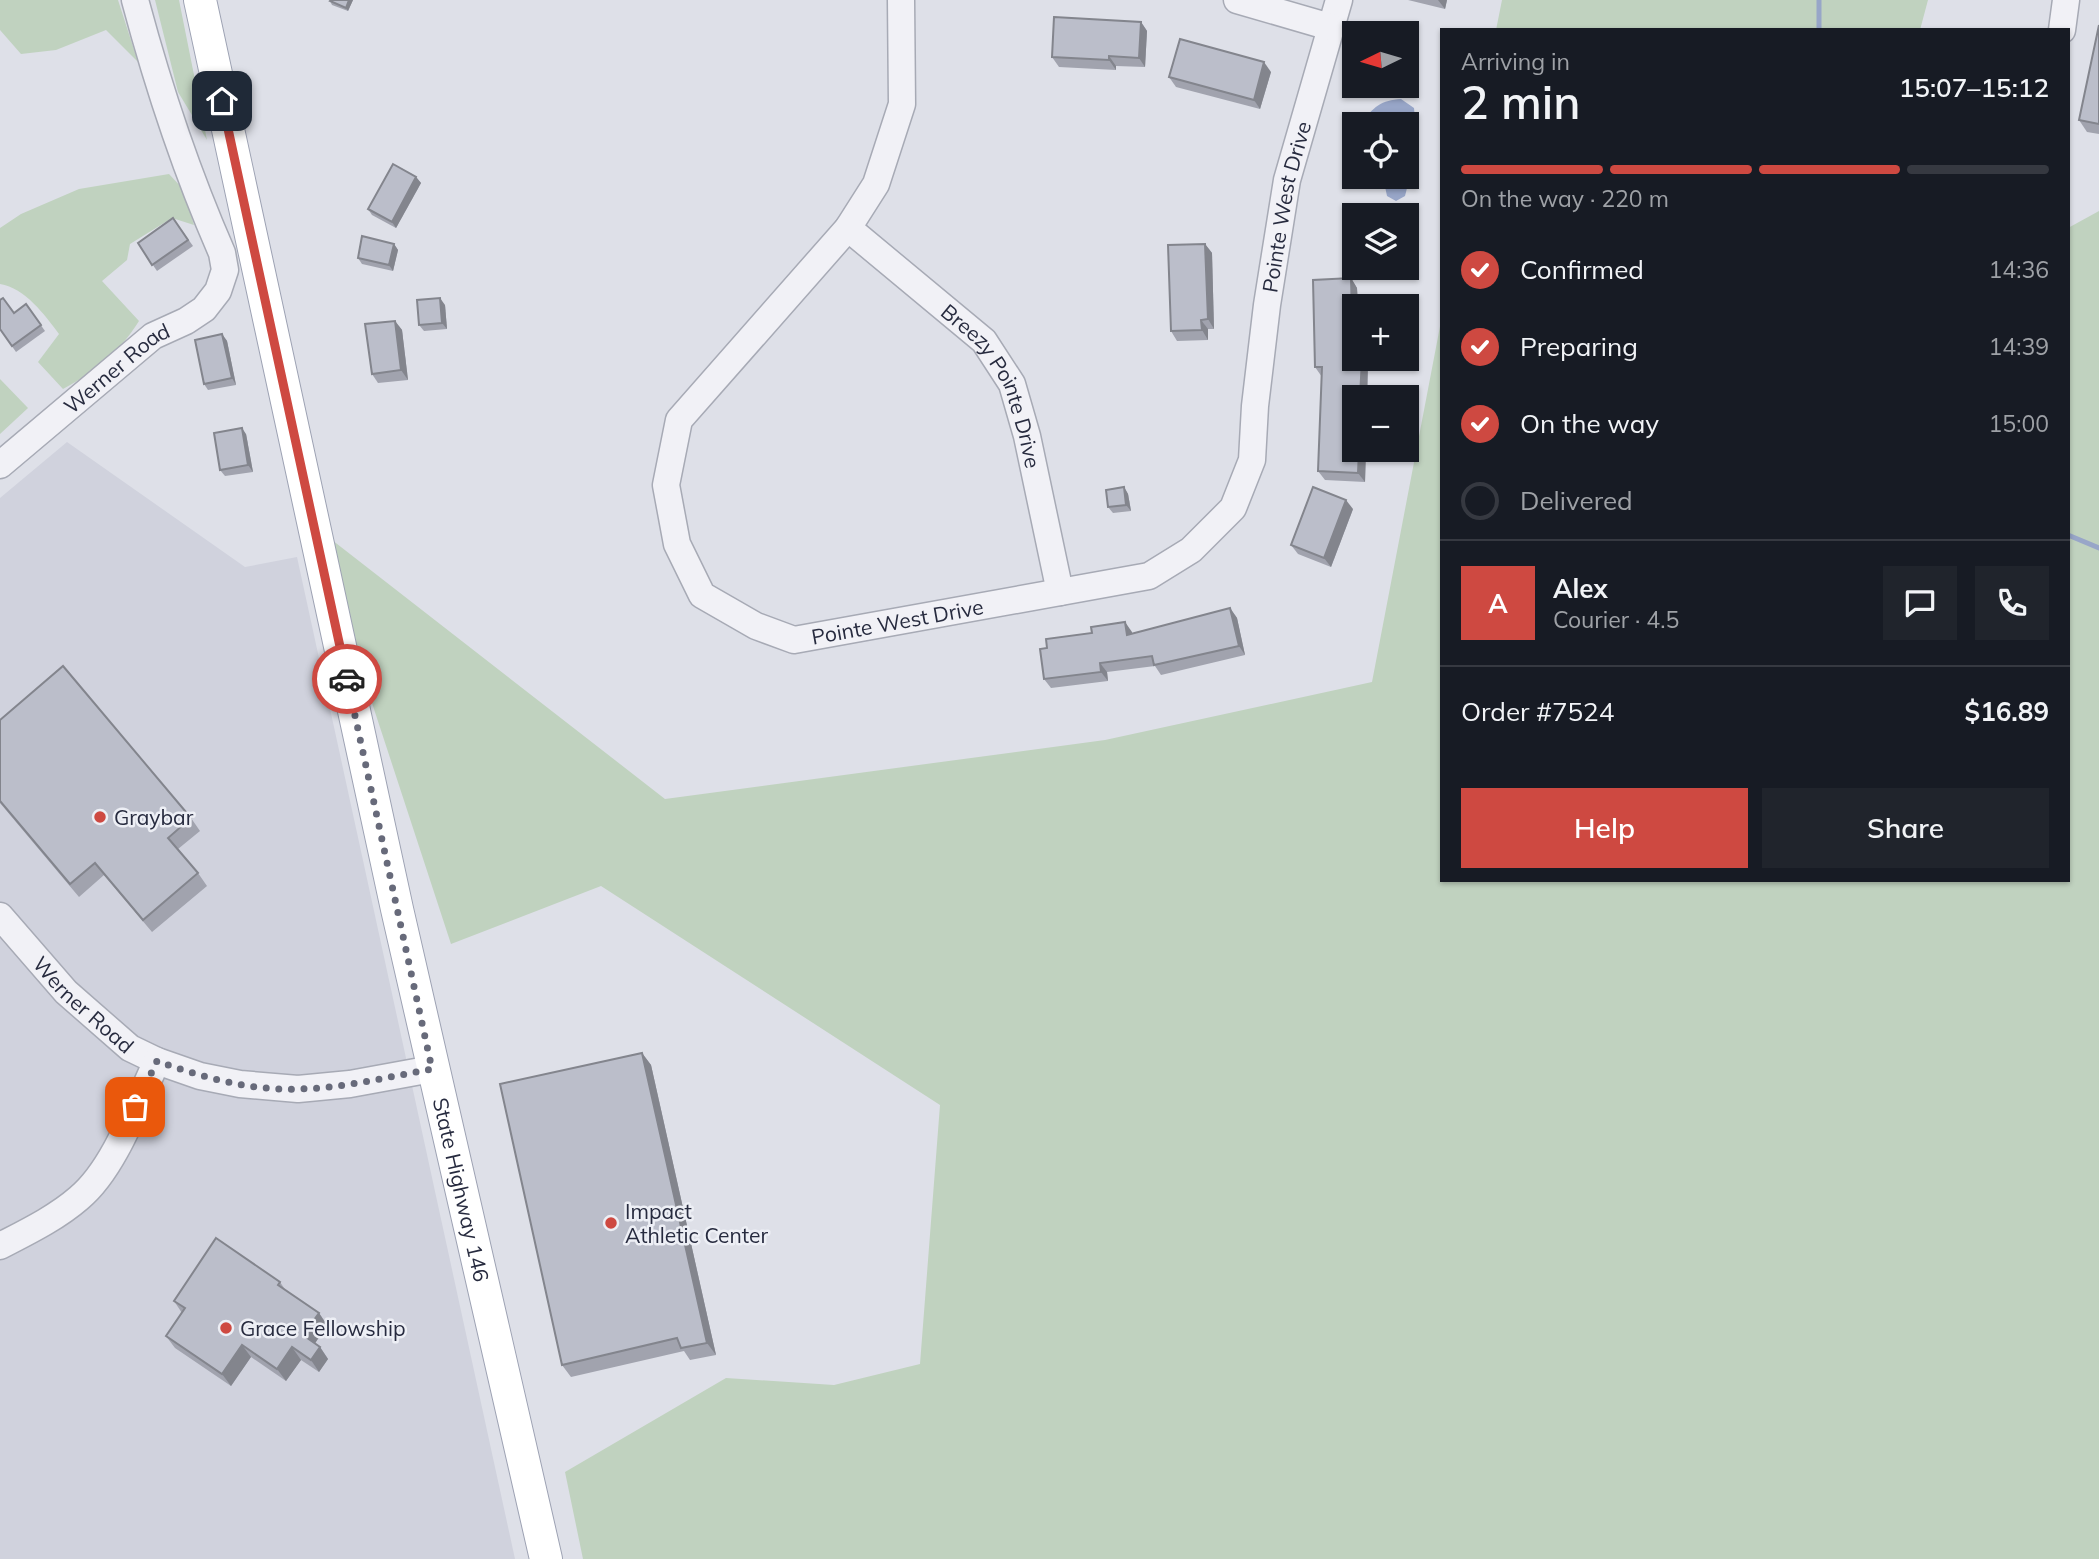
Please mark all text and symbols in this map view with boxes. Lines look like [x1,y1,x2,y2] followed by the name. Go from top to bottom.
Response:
[1342,21,1419,98] north arrow
[1342,21,1419,462] map controls
[1461,47,1570,76] text: Arriving in
[192,71,252,131] pin
[1899,71,2049,104] text: 15:07–15:12
[1461,73,1580,131] text: 2 min
[203,82,241,120] icon: home
[1342,112,1419,189] button: locate
[1256,118,1316,294] street label: Pointe West Drive
[1461,184,1669,213] text: On the way · 220 m
[1342,203,1419,280] button: layers
[1461,251,1499,289] icon: check
[1520,253,1644,286] text: Confirmed
[1989,255,2049,284] text: 14:36
[1342,294,1419,371] button: +
[936,298,1046,470] street label: Breezy Pointe Drive
[58,317,174,419] street label: Werner Road
[1461,328,1499,366] icon: check
[1520,330,1638,363] text: Preparing
[1989,332,2049,361] text: 14:39
[1342,385,1419,462] button: −
[1461,405,1499,443] icon: check
[1520,407,1659,440] text: On the way
[1989,409,2049,438] text: 15:00
[1520,484,1633,517] text: Delivered
[1883,566,1957,640] button: chat
[1975,566,2049,640] button: phone
[1553,572,1608,605] text: Alex
[1488,587,1508,620] text: A
[809,593,985,650] street label: Pointe West Drive
[1553,605,1679,634] text: Courier · 4.5
[312,644,382,714] courier
[328,660,366,698] icon: car
[1461,695,1614,728] text: Order #7524
[1965,695,2049,728] text: $16.89
[1461,788,1748,868] button: Help
[1762,788,2049,868] button: Share
[114,804,194,830] place label: Graybar
[92,809,108,825] marker: Graybar
[28,951,139,1058] street label: Werner Road
[105,1077,165,1137] pin
[116,1088,154,1126] icon: bag
[428,1095,495,1284] street label: State Highway 146
[625,1198,768,1248] place label: Impact Athletic Center
[603,1215,619,1231] marker: Impact Athletic Center
[240,1315,406,1341] place label: Grace Fellowship
[218,1320,234,1336] marker: Grace Fellowship

